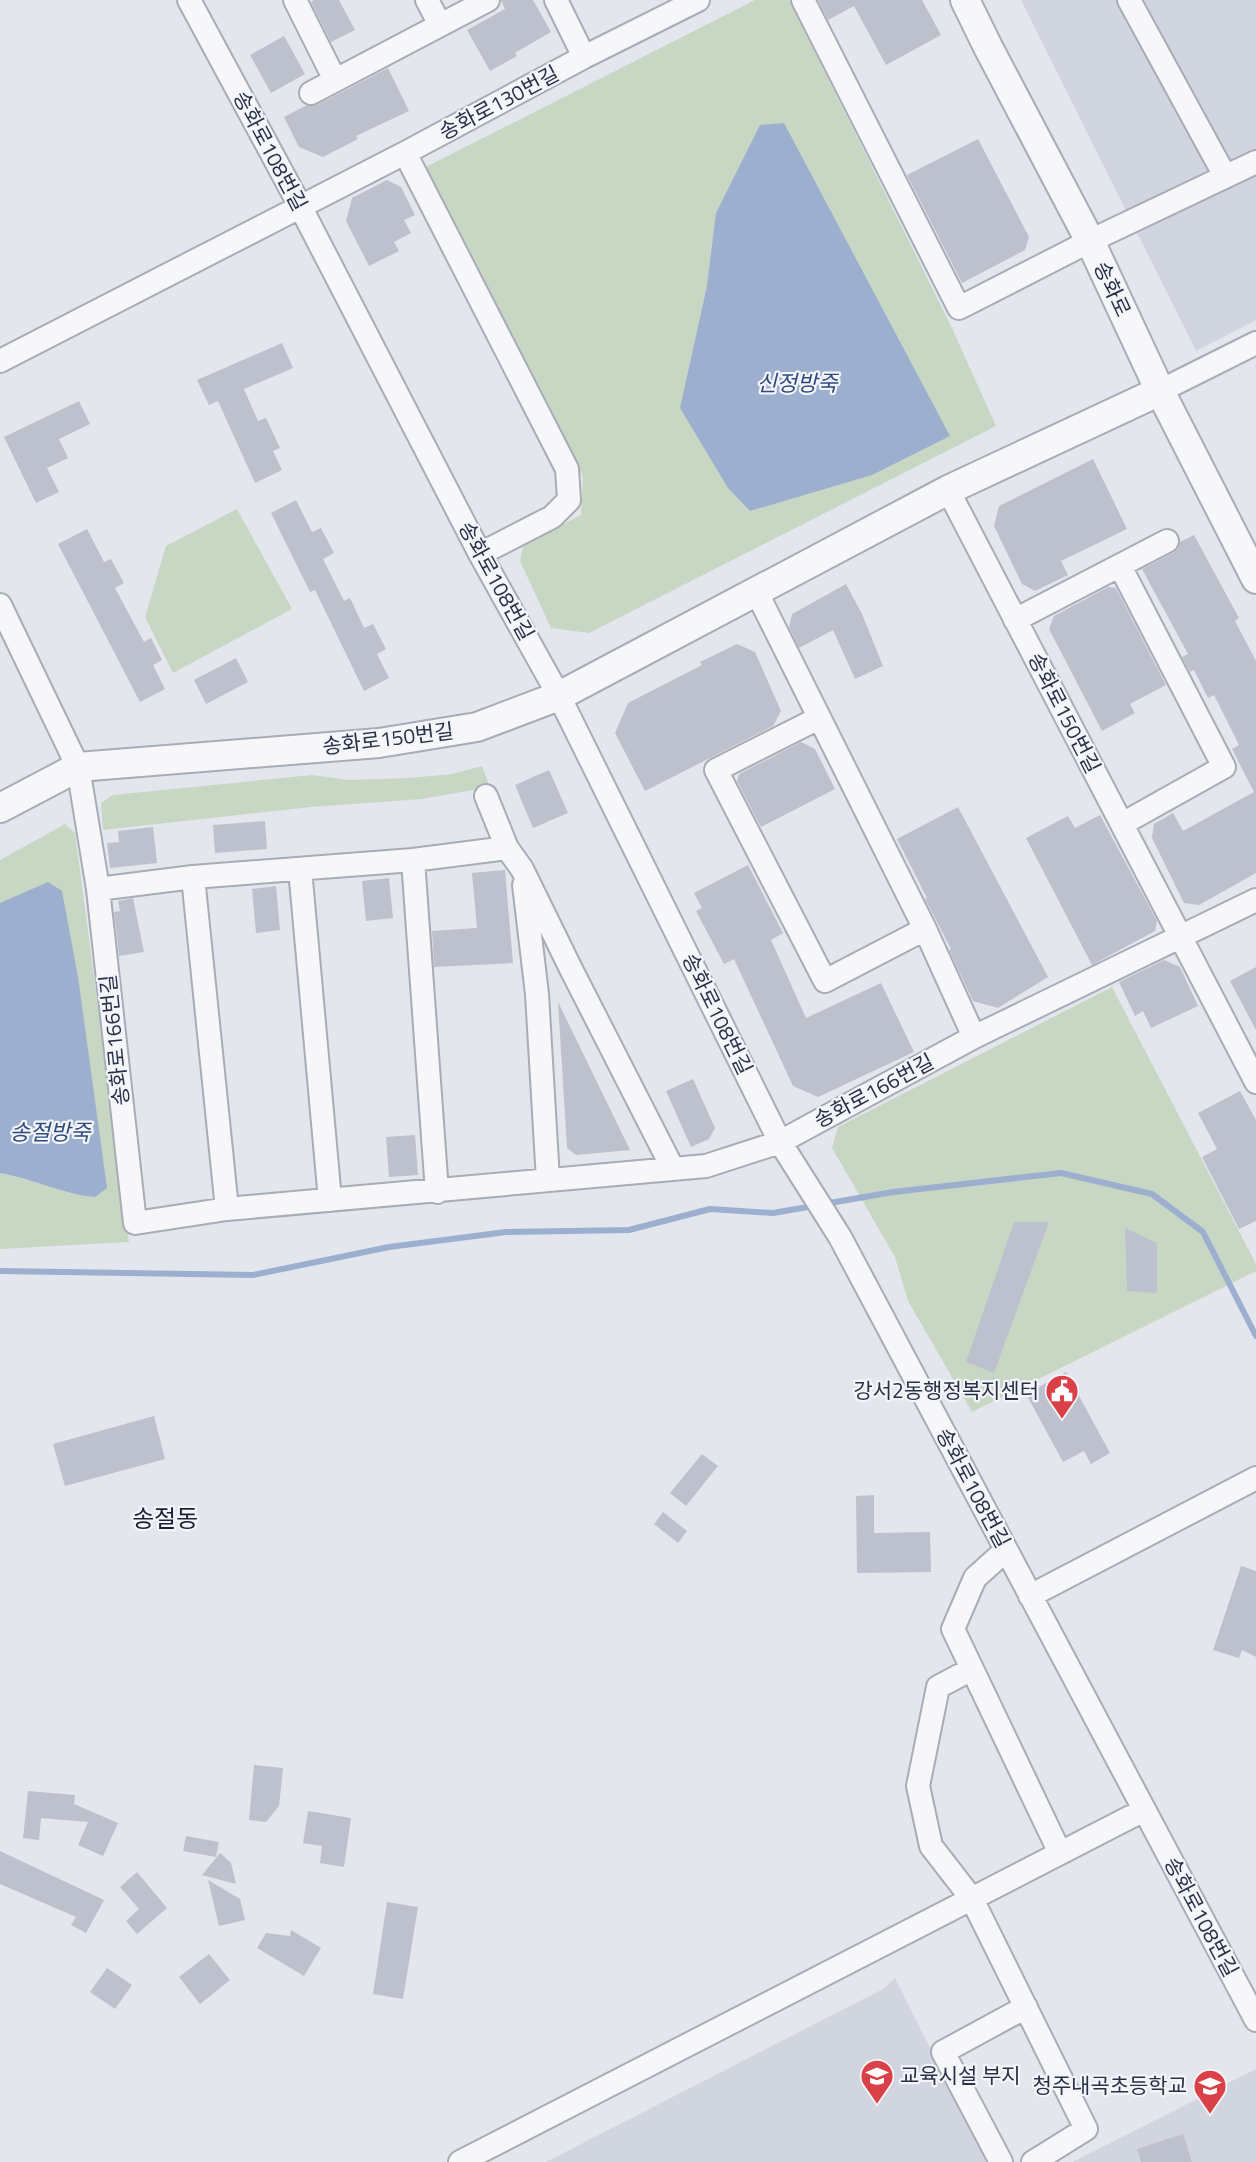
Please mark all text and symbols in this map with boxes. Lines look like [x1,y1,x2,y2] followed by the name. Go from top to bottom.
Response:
[433,57,564,147] street label: 송화로130번길
[226,85,316,216] street label: 송화로108번길
[1086,256,1140,322] street label: 송화로
[757,366,839,400] water label: 신정방죽
[451,515,543,646] street label: 송화로108번길
[1021,647,1109,779] street label: 송화로150번길
[320,714,455,762] street label: 송화로150번길
[675,947,761,1080] street label: 송화로108번길
[91,973,137,1107] street label: 송화로166번길
[808,1045,939,1135] street label: 송화로166번길
[10,1115,92,1149] water label: 송절방죽
[1044,1373,1080,1420] public building icon: 강서2동행정복지센터
[853,1374,1039,1406] place label: 강서2동행정복지센터
[929,1422,1019,1553] street label: 송화로108번길
[132,1500,198,1536] district label: 송절동
[1157,1851,1247,1982] street label: 송화로108번길
[859,2058,895,2105] school or university icon: 교육시설 부지
[900,2059,1021,2091] place label: 교육시설 부지
[1192,2068,1228,2115] school or university icon: 청주내곡초등학교
[1032,2069,1187,2101] place label: 청주내곡초등학교

